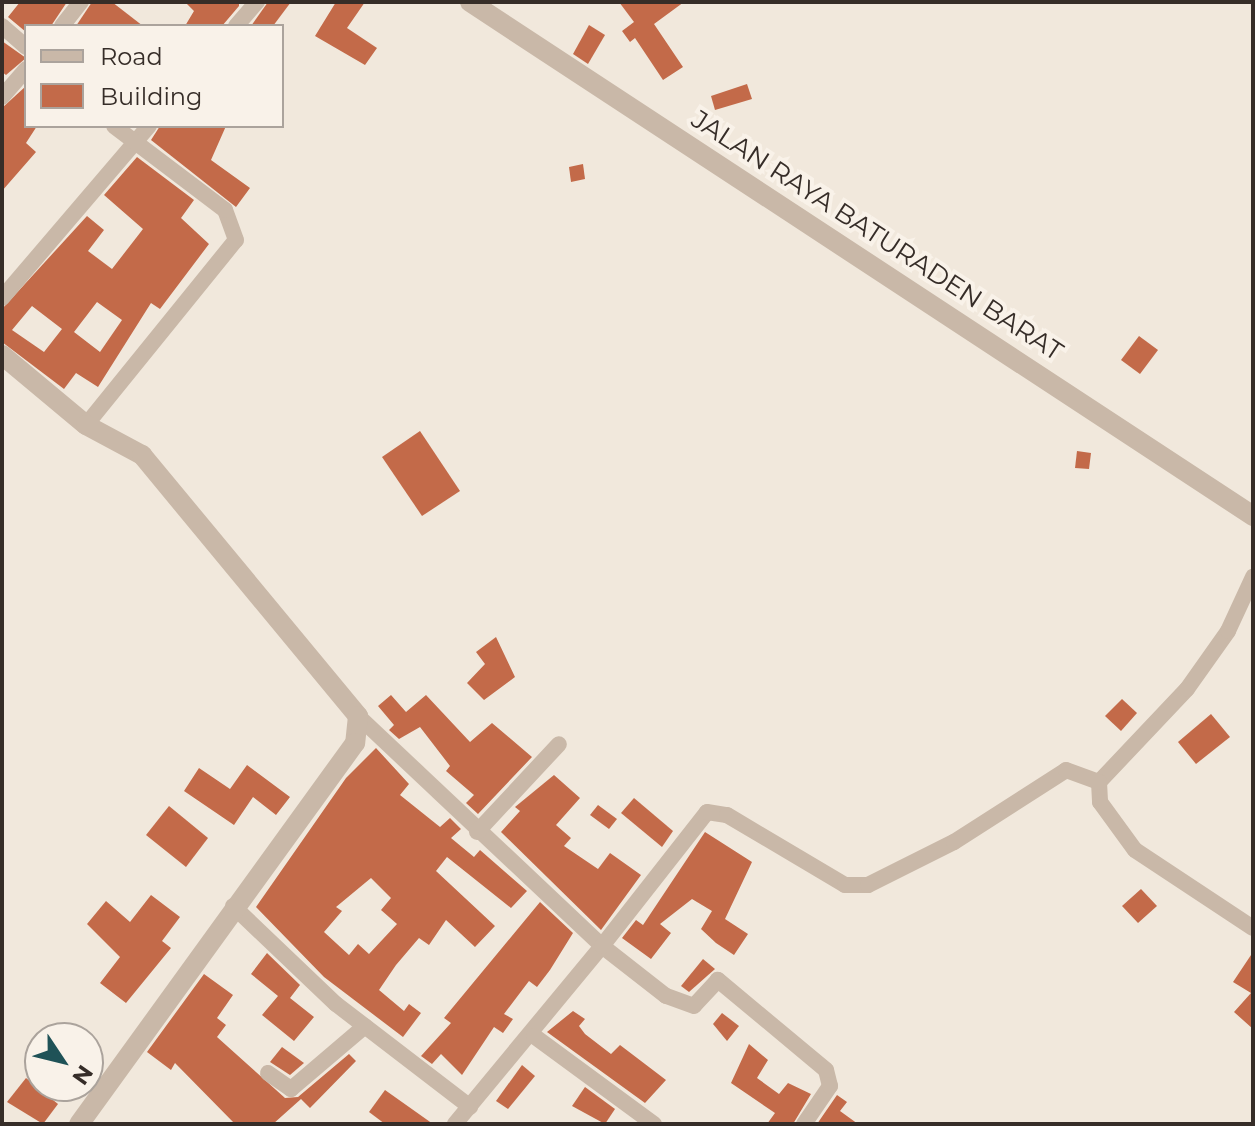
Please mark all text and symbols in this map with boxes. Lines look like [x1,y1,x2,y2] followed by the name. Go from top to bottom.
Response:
[24,24,284,128] legend
[100,42,163,71] text: Road
[100,82,203,111] text: Building
[686,104,1068,368] street label: JALAN RAYA BATURADEN BARAT
[24,1022,104,1102] north arrow
[66,1060,99,1090] text: N

